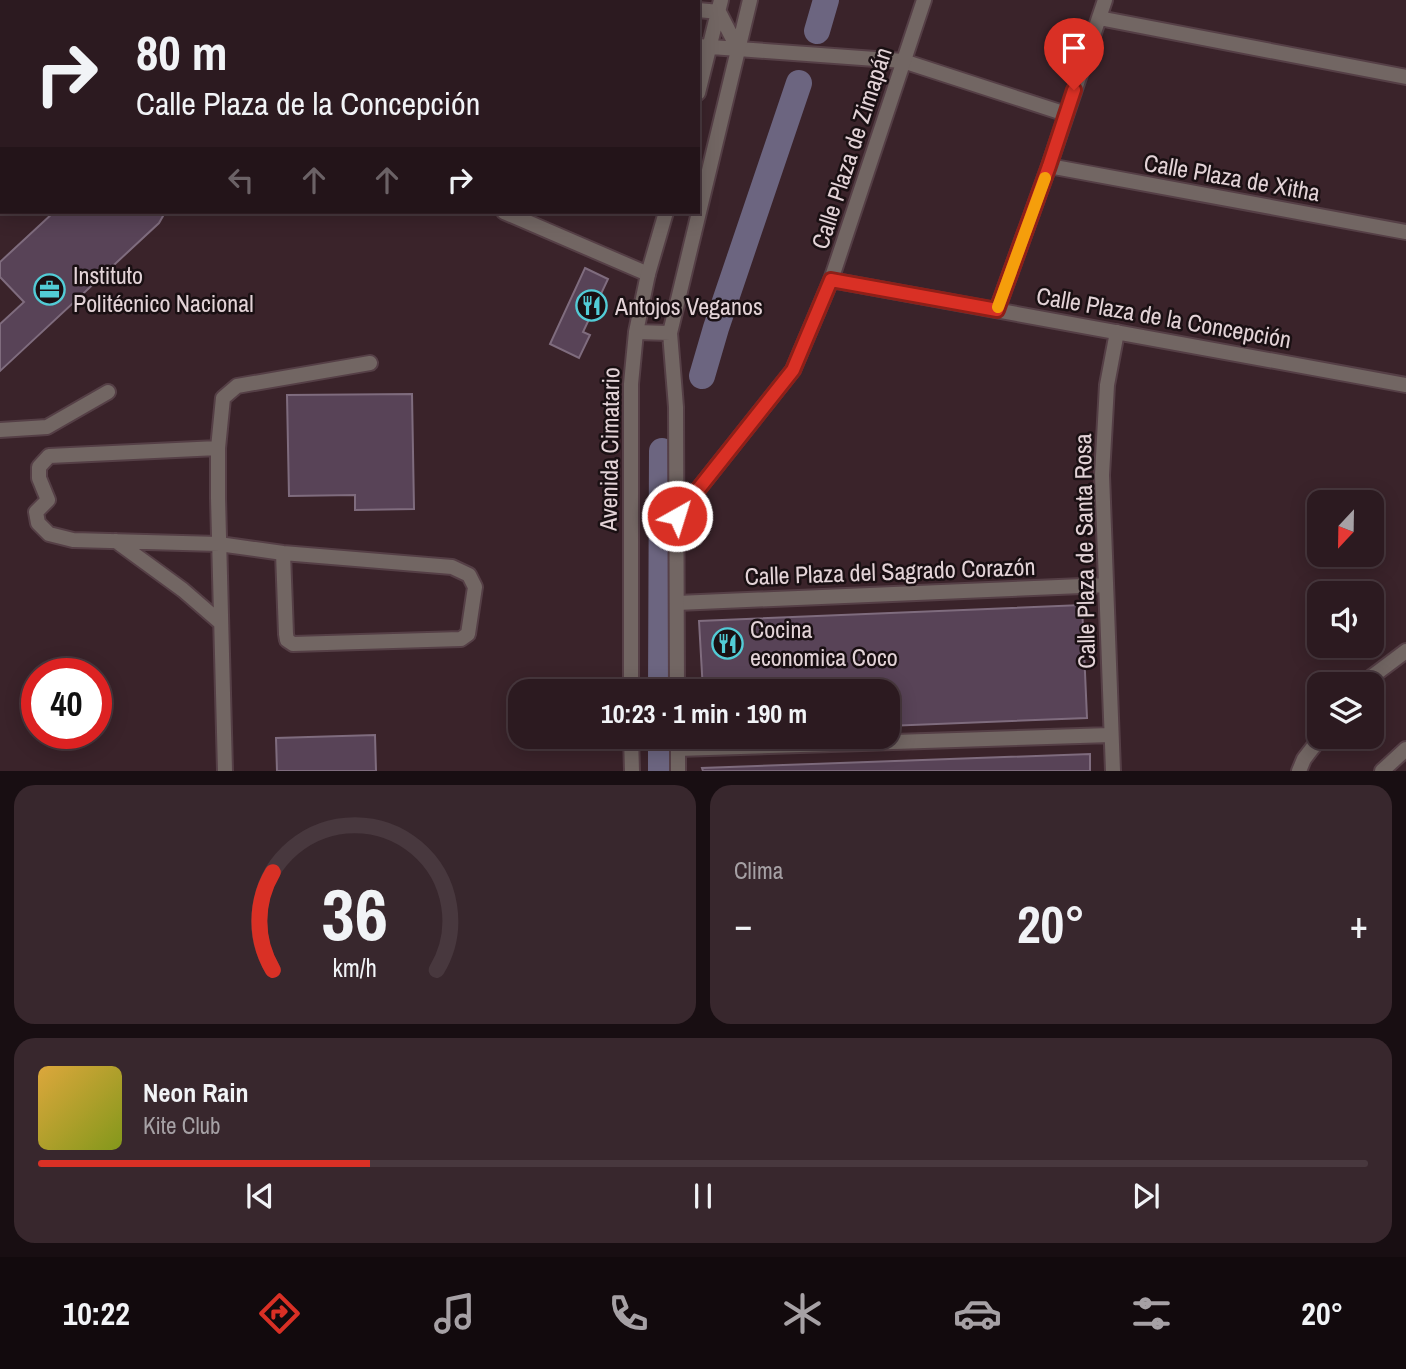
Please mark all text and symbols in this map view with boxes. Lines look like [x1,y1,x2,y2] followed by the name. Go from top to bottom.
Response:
[1044,18,1104,90] pin
[136,19,228,85] text: 80 m
[21,28,112,119] icon: right
[1055,29,1093,67] icon: arrive
[803,43,899,253] street label: Calle Plaza de Zimapán
[136,82,480,125] text: Calle Plaza de la Concepción
[1141,146,1323,208] street label: Calle Plaza de Xitha
[222,161,260,199] icon: left
[295,161,333,199] icon: ahead
[368,161,406,199] icon: ahead
[441,161,479,199] icon: right
[73,259,254,319] place label: Instituto Politécnico Nacional
[33,272,67,306] office icon: Instituto Politécnico Nacional
[1034,279,1294,355] street label: Calle Plaza de la Concepción
[575,289,609,323] restaurant icon: Antojos Veganos
[614,290,763,322] place label: Antojos Veganos
[592,367,626,532] street label: Avenida Cimatario
[1066,433,1102,669] street label: Calle Plaza de Santa Rosa
[640,479,714,553] position arrow
[1307,490,1384,567] north arrow
[1307,490,1384,749] map controls
[744,550,1036,592] street label: Calle Plaza del Sagrado Corazón
[1307,581,1384,658] button: sound
[750,613,898,673] place label: Cocina economica Coco
[710,626,744,660] restaurant icon: Cocina economica Coco
[21,658,112,749] speed limit sign: 40
[1307,672,1384,749] button: layers
[601,696,807,731] text: 10:23 · 1 min · 190 m
[734,855,783,886] text: Clima
[322,866,388,964] text: 36
[1017,889,1085,959] text: 20°
[734,899,752,950] text: −
[1350,899,1368,950] text: +
[333,951,377,985] text: km/h
[143,1075,248,1110] text: Neon Rain
[143,1110,221,1141] text: Kite Club
[241,1177,279,1215] icon: previous
[684,1177,722,1215] icon: pause
[1127,1177,1165,1215] icon: next
[255,1289,304,1338] icon: directions
[430,1289,479,1338] icon: music
[604,1289,653,1338] icon: phone
[778,1289,827,1338] icon: climate
[953,1289,1002,1338] icon: car
[1127,1289,1176,1338] icon: filters
[63,1292,130,1335] text: 10:22
[1301,1292,1343,1335] text: 20°

